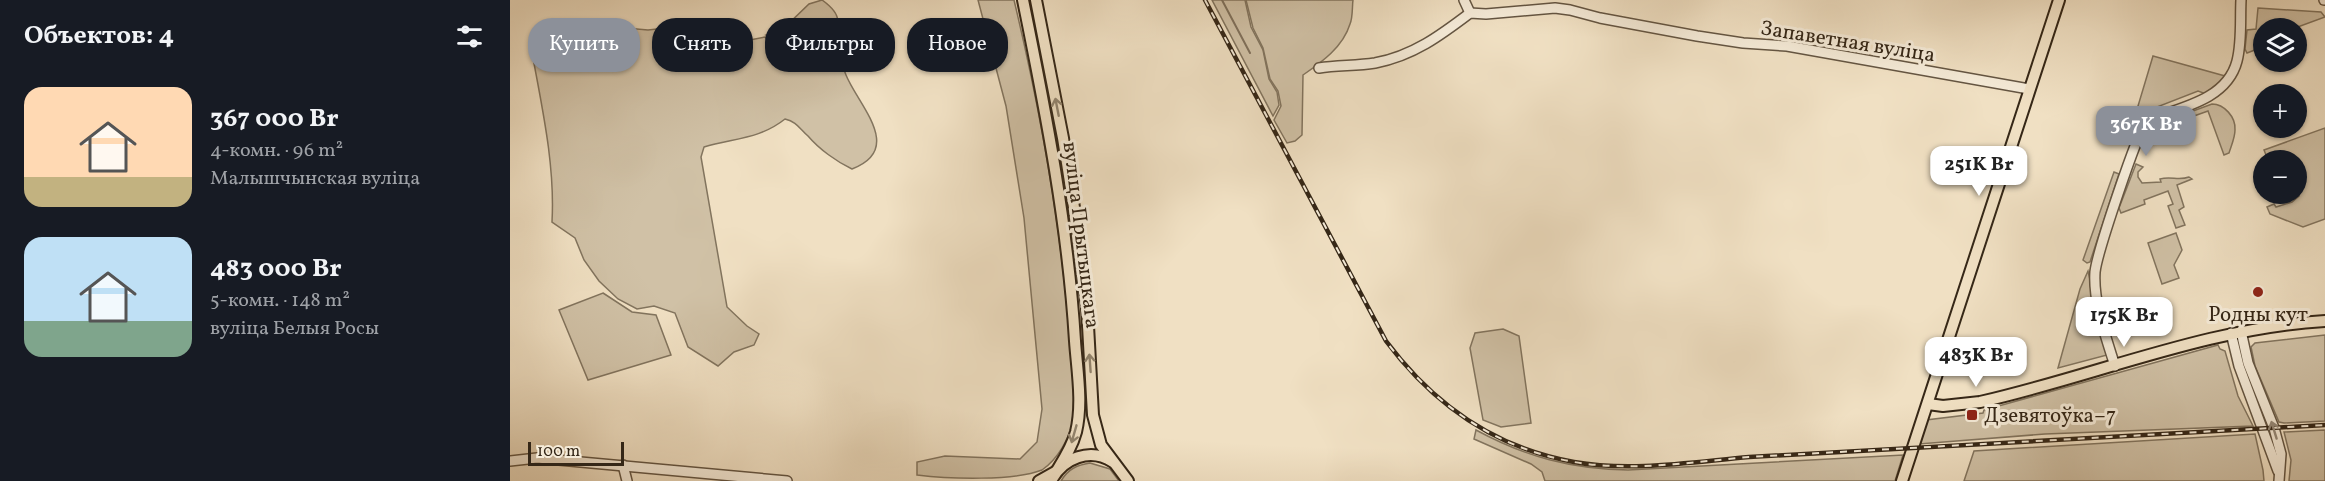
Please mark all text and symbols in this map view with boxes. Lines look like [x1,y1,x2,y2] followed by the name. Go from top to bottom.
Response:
[1758,14,1937,71] street label: Запаветная вуліца
[24,18,174,54] text: Объектов: 4
[528,18,640,72] chip: Купить
[652,18,753,72] chip: Снять
[765,18,895,72] chip: Фильтры
[907,18,1008,72] chip: Новое
[2253,18,2307,204] map controls
[2253,18,2307,72] button: layers
[453,20,486,53] icon: filters
[2253,84,2307,138] button: +
[1051,98,1062,118] one-way arrow
[210,101,339,137] text: 367 000 Br
[2091,106,2201,157] pin: 367K Br
[72,111,144,183] icon: home
[2110,111,2182,139] text: 367K Br
[210,137,343,165] text: 4-комн. · 96 m²
[1055,140,1106,330] street label: вуліца Прытыцкага
[1924,146,2034,197] pin: 251K Br
[2253,150,2307,204] button: −
[1944,151,2014,179] text: 251K Br
[210,165,420,193] text: Малышчынская вуліца
[210,251,342,287] text: 483 000 Br
[72,261,144,333] icon: home
[2251,285,2265,299] marker: Родны кут
[210,287,350,315] text: 5-комн. · 148 m²
[2069,297,2179,348] pin: 175K Br
[2208,301,2308,330] place label: Родны кут
[2090,302,2158,330] text: 175K Br
[210,315,379,343] text: вуліца Белыя Росы
[1921,337,2031,388] pin: 483K Br
[1939,342,2013,370] text: 483K Br
[1085,354,1096,374] one-way arrow
[1984,402,2116,431] place label: Дзевятоўка–7
[1965,408,1979,422] marker: Дзевятоўка–7
[2268,421,2279,440] one-way arrow
[1068,424,1079,443] one-way arrow
[528,439,624,466] scale bar
[537,441,580,463] text: 100 m

